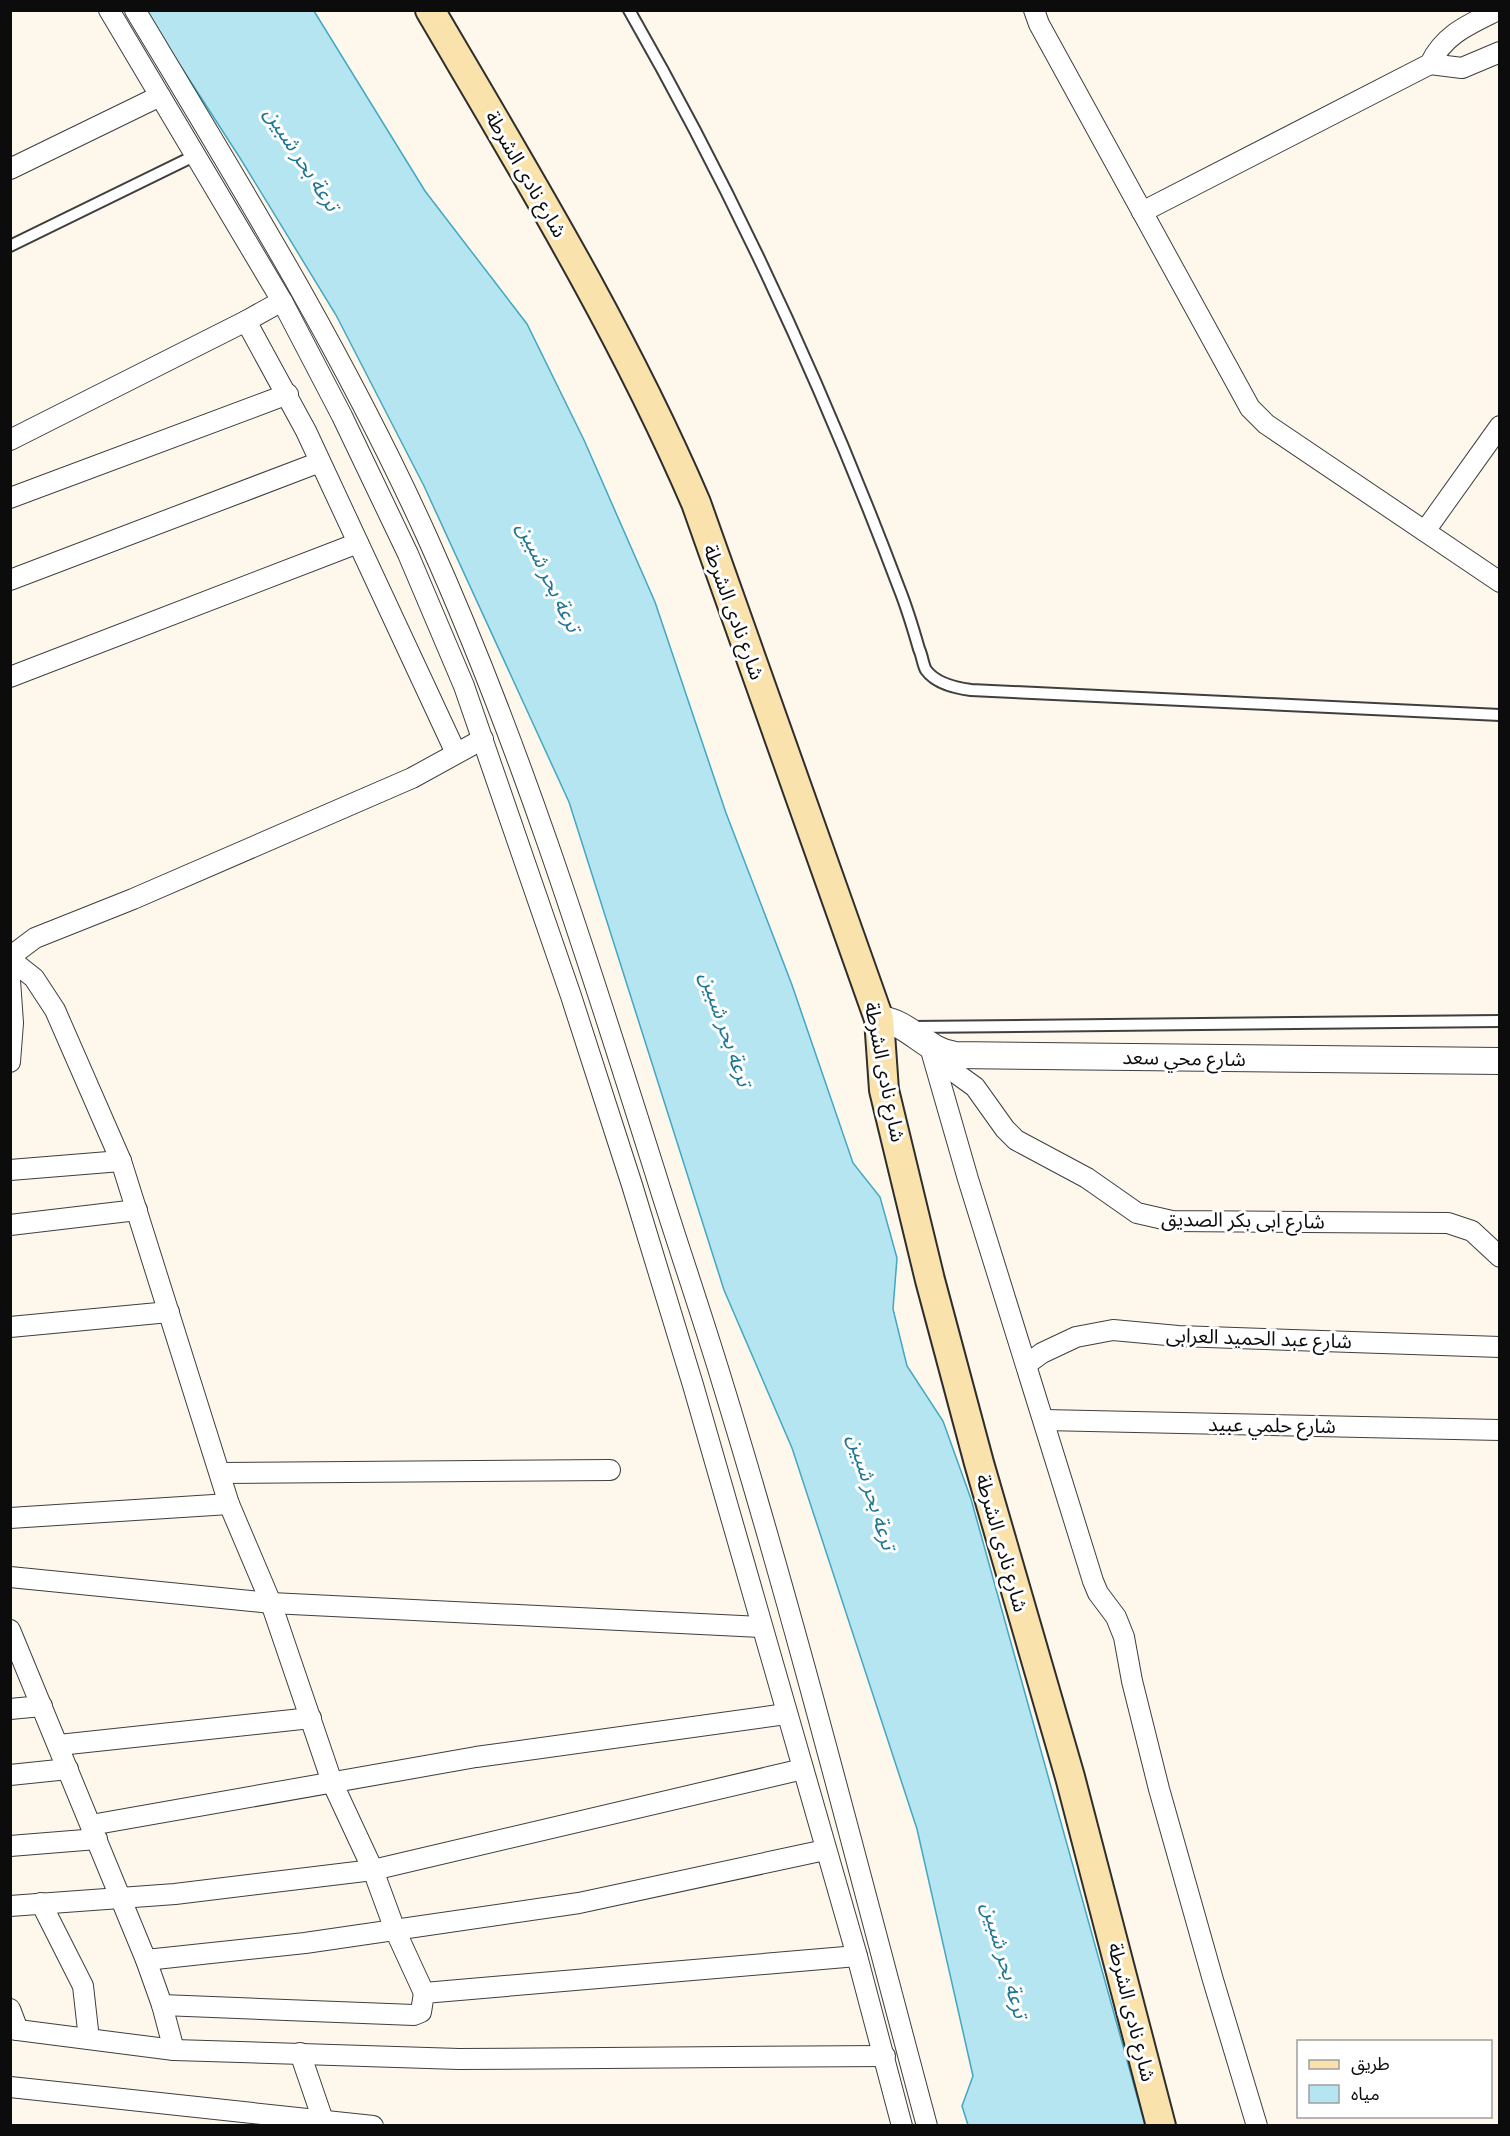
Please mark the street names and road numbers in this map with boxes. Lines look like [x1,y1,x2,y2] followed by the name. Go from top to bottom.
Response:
[477,105,574,243] street label: شارع نادى الشرطة
[696,540,771,684] street label: شارع نادى الشرطة
[857,1000,912,1145] street label: شارع نادى الشرطة
[1122,1043,1246,1075] street label: شارع محي سعد
[1161,1205,1325,1236] street label: شارع ابى بكر الصديق
[1165,1321,1353,1356] street label: شارع عبد الحميد العرابى
[1208,1410,1336,1442] street label: شارع حلمي عبيد
[968,1471,1035,1615] street label: شارع نادى الشرطة
[1100,1940,1163,2085] street label: شارع نادى الشرطة

